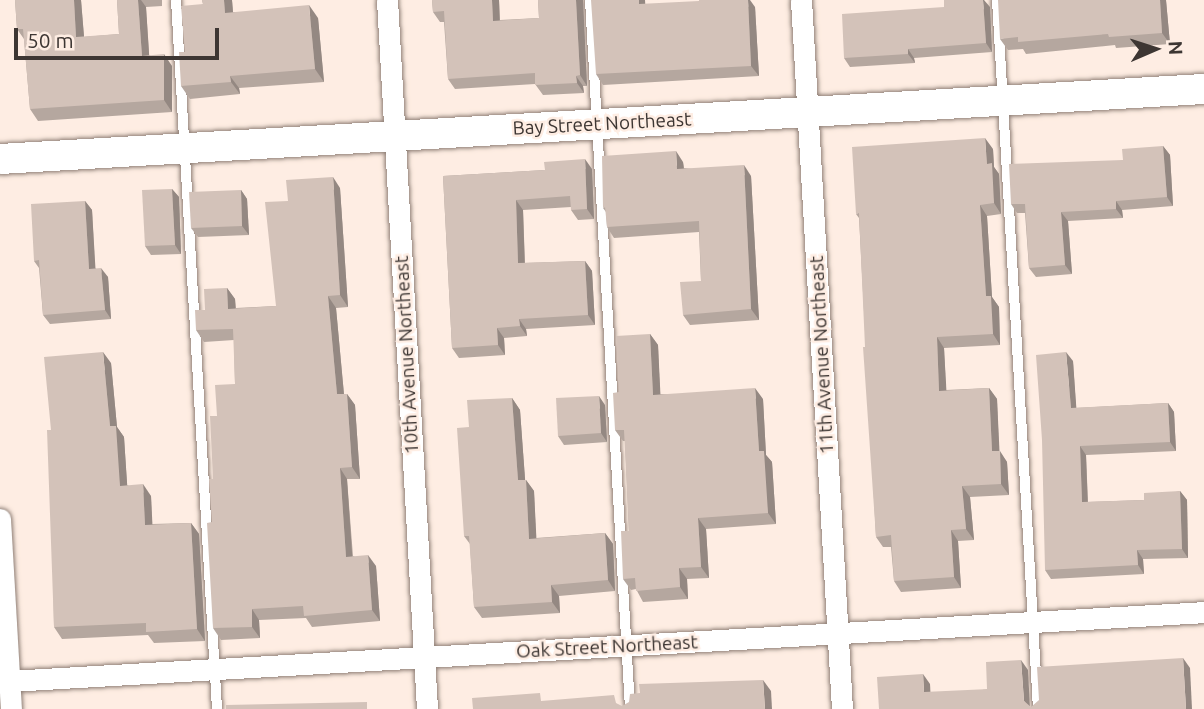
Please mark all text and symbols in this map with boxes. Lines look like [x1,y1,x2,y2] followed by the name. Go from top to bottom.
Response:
[18,14,222,58] scale bar
[1120,14,1190,84] north arrow
[27,28,74,52] text: 50 m
[1165,40,1187,56] text: N
[512,108,692,140] street label: Bay Street Northeast
[390,255,424,455] street label: 10th Avenue Northeast
[805,255,839,455] street label: 11th Avenue Northeast
[516,631,698,663] street label: Oak Street Northeast

